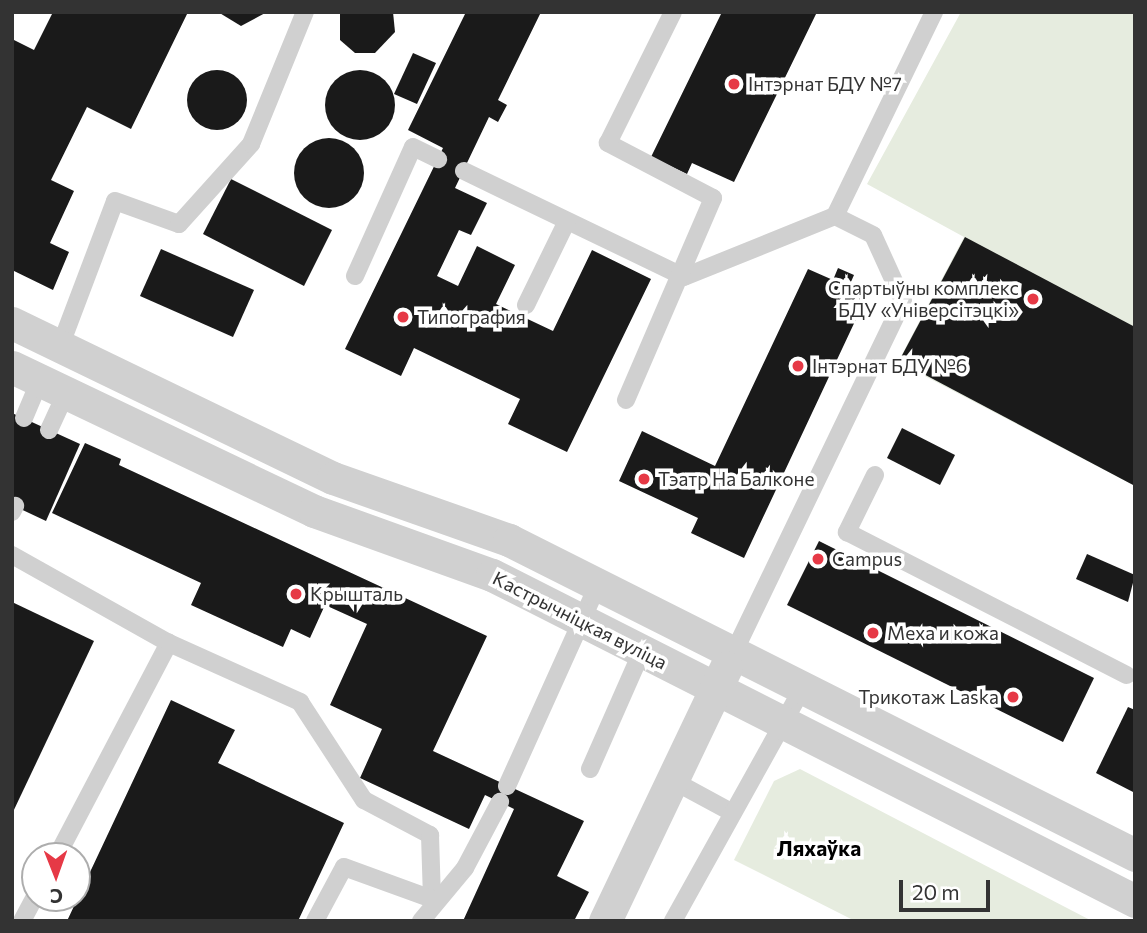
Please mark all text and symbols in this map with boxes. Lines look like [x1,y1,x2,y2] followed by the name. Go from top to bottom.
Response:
[748,73,902,95] place label: Інтэрнат БДУ №7
[726,76,742,92] marker: Інтэрнат БДУ №7
[828,277,1019,321] place label: Спартыўны комплекс БДУ «Універсітэцкі»
[1025,291,1041,307] marker: Спартыўны комплекс БДУ «Універсітэцкі»
[417,306,526,328] place label: Типография
[395,309,411,325] marker: Типография
[812,355,967,377] place label: Інтэрнат БДУ №6
[790,358,806,374] marker: Інтэрнат БДУ №6
[658,468,814,490] place label: Тэатр На Балконе
[636,471,652,487] marker: Тэатр На Балконе
[832,548,902,570] place label: Campus
[810,551,826,567] marker: Campus
[489,566,671,674] street label: Кастрычніцкая вуліца
[310,583,403,605] place label: Крышталь
[288,586,304,602] marker: Крышталь
[887,622,999,644] place label: Меха и кожа
[865,625,881,641] marker: Меха и кожа
[858,686,999,708] place label: Трикотаж Laska
[1005,689,1021,705] marker: Трикотаж Laska
[777,835,861,861] district label: Ляхаўка
[21,842,91,912] north arrow
[902,866,993,910] scale bar
[912,879,960,904] text: 20 m
[50,885,63,908] text: С

